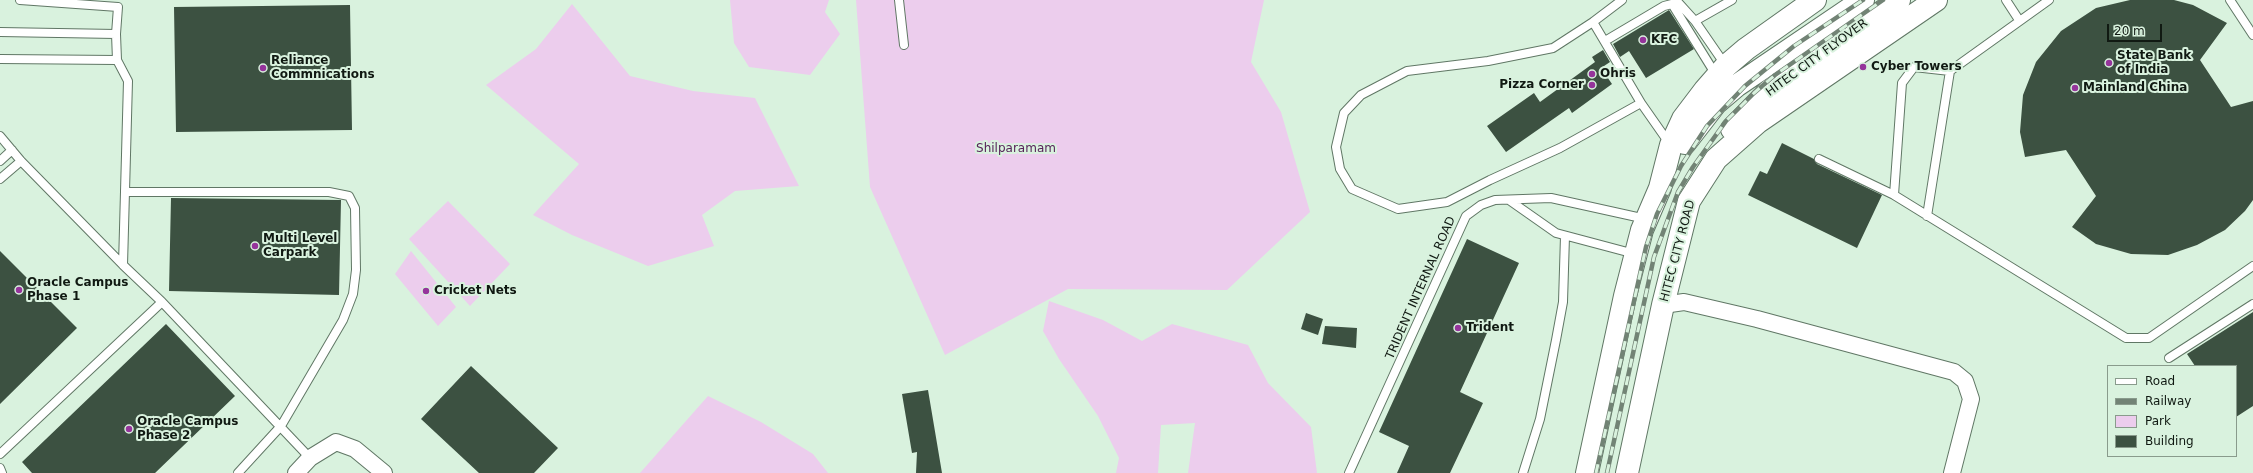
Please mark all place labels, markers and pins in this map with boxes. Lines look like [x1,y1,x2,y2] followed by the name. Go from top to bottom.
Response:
[1651,33,1677,47] place label: KFC
[1638,35,1648,45] marker: KFC
[2117,49,2191,77] place label: State Bank of India
[271,54,375,82] place label: Reliance Commnications
[2104,58,2114,68] marker: State Bank of India
[1871,60,1962,74] place label: Cyber Towers
[1858,62,1868,72] marker: Cyber Towers
[258,63,268,73] marker: Reliance Commnications
[1600,67,1636,81] place label: Ohris
[1587,69,1597,79] marker: Ohris
[1499,78,1584,92] place label: Pizza Corner
[1587,80,1597,90] marker: Pizza Corner
[2083,81,2187,95] place label: Mainland China
[2070,83,2080,93] marker: Mainland China
[263,232,337,260] place label: Multi Level Carpark
[250,241,260,251] marker: Multi Level Carpark
[27,276,128,304] place label: Oracle Campus Phase 1
[434,284,517,298] place label: Cricket Nets
[14,285,24,295] marker: Oracle Campus Phase 1
[421,286,431,296] marker: Cricket Nets
[1466,321,1514,335] place label: Trident
[1453,323,1463,333] marker: Trident
[137,415,238,443] place label: Oracle Campus Phase 2
[124,424,134,434] marker: Oracle Campus Phase 2

